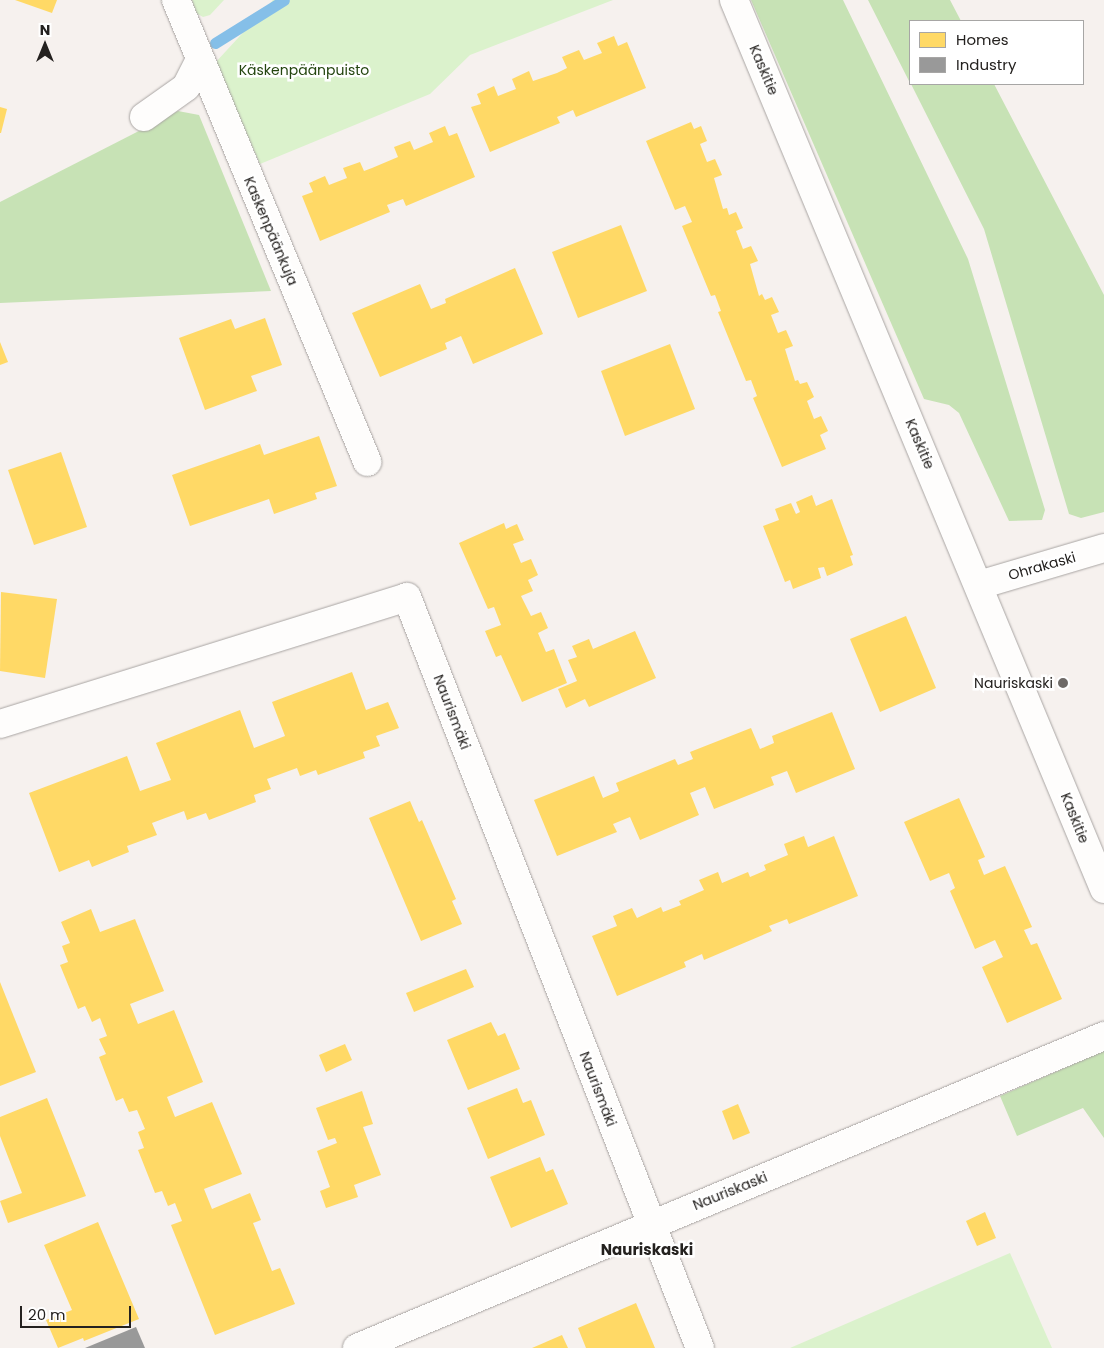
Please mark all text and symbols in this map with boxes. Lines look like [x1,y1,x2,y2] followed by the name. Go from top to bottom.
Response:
[20,20,70,70] north arrow
[40,20,50,40] text: N
[909,20,1084,85] legend
[956,29,1009,50] text: Homes
[746,42,782,98] street label: Kaskitie
[956,54,1016,75] text: Industry
[239,62,369,78] park label: Käskenpäänpuisto
[241,174,301,288] street label: Kaskenpäänkuja
[902,416,938,472] street label: Kaskitie
[1006,548,1078,584] street label: Ohrakaski
[430,672,474,752] street label: Naurismäki
[974,675,1053,691] place label: Nauriskaski
[1057,677,1069,689] marker: Nauriskaski
[1057,790,1093,846] street label: Kaskitie
[576,1049,620,1129] street label: Naurismäki
[690,1168,770,1214] street label: Nauriskaski
[601,1241,693,1259] district label: Nauriskaski
[22,1296,134,1328] scale bar
[28,1304,66,1325] text: 20 m

